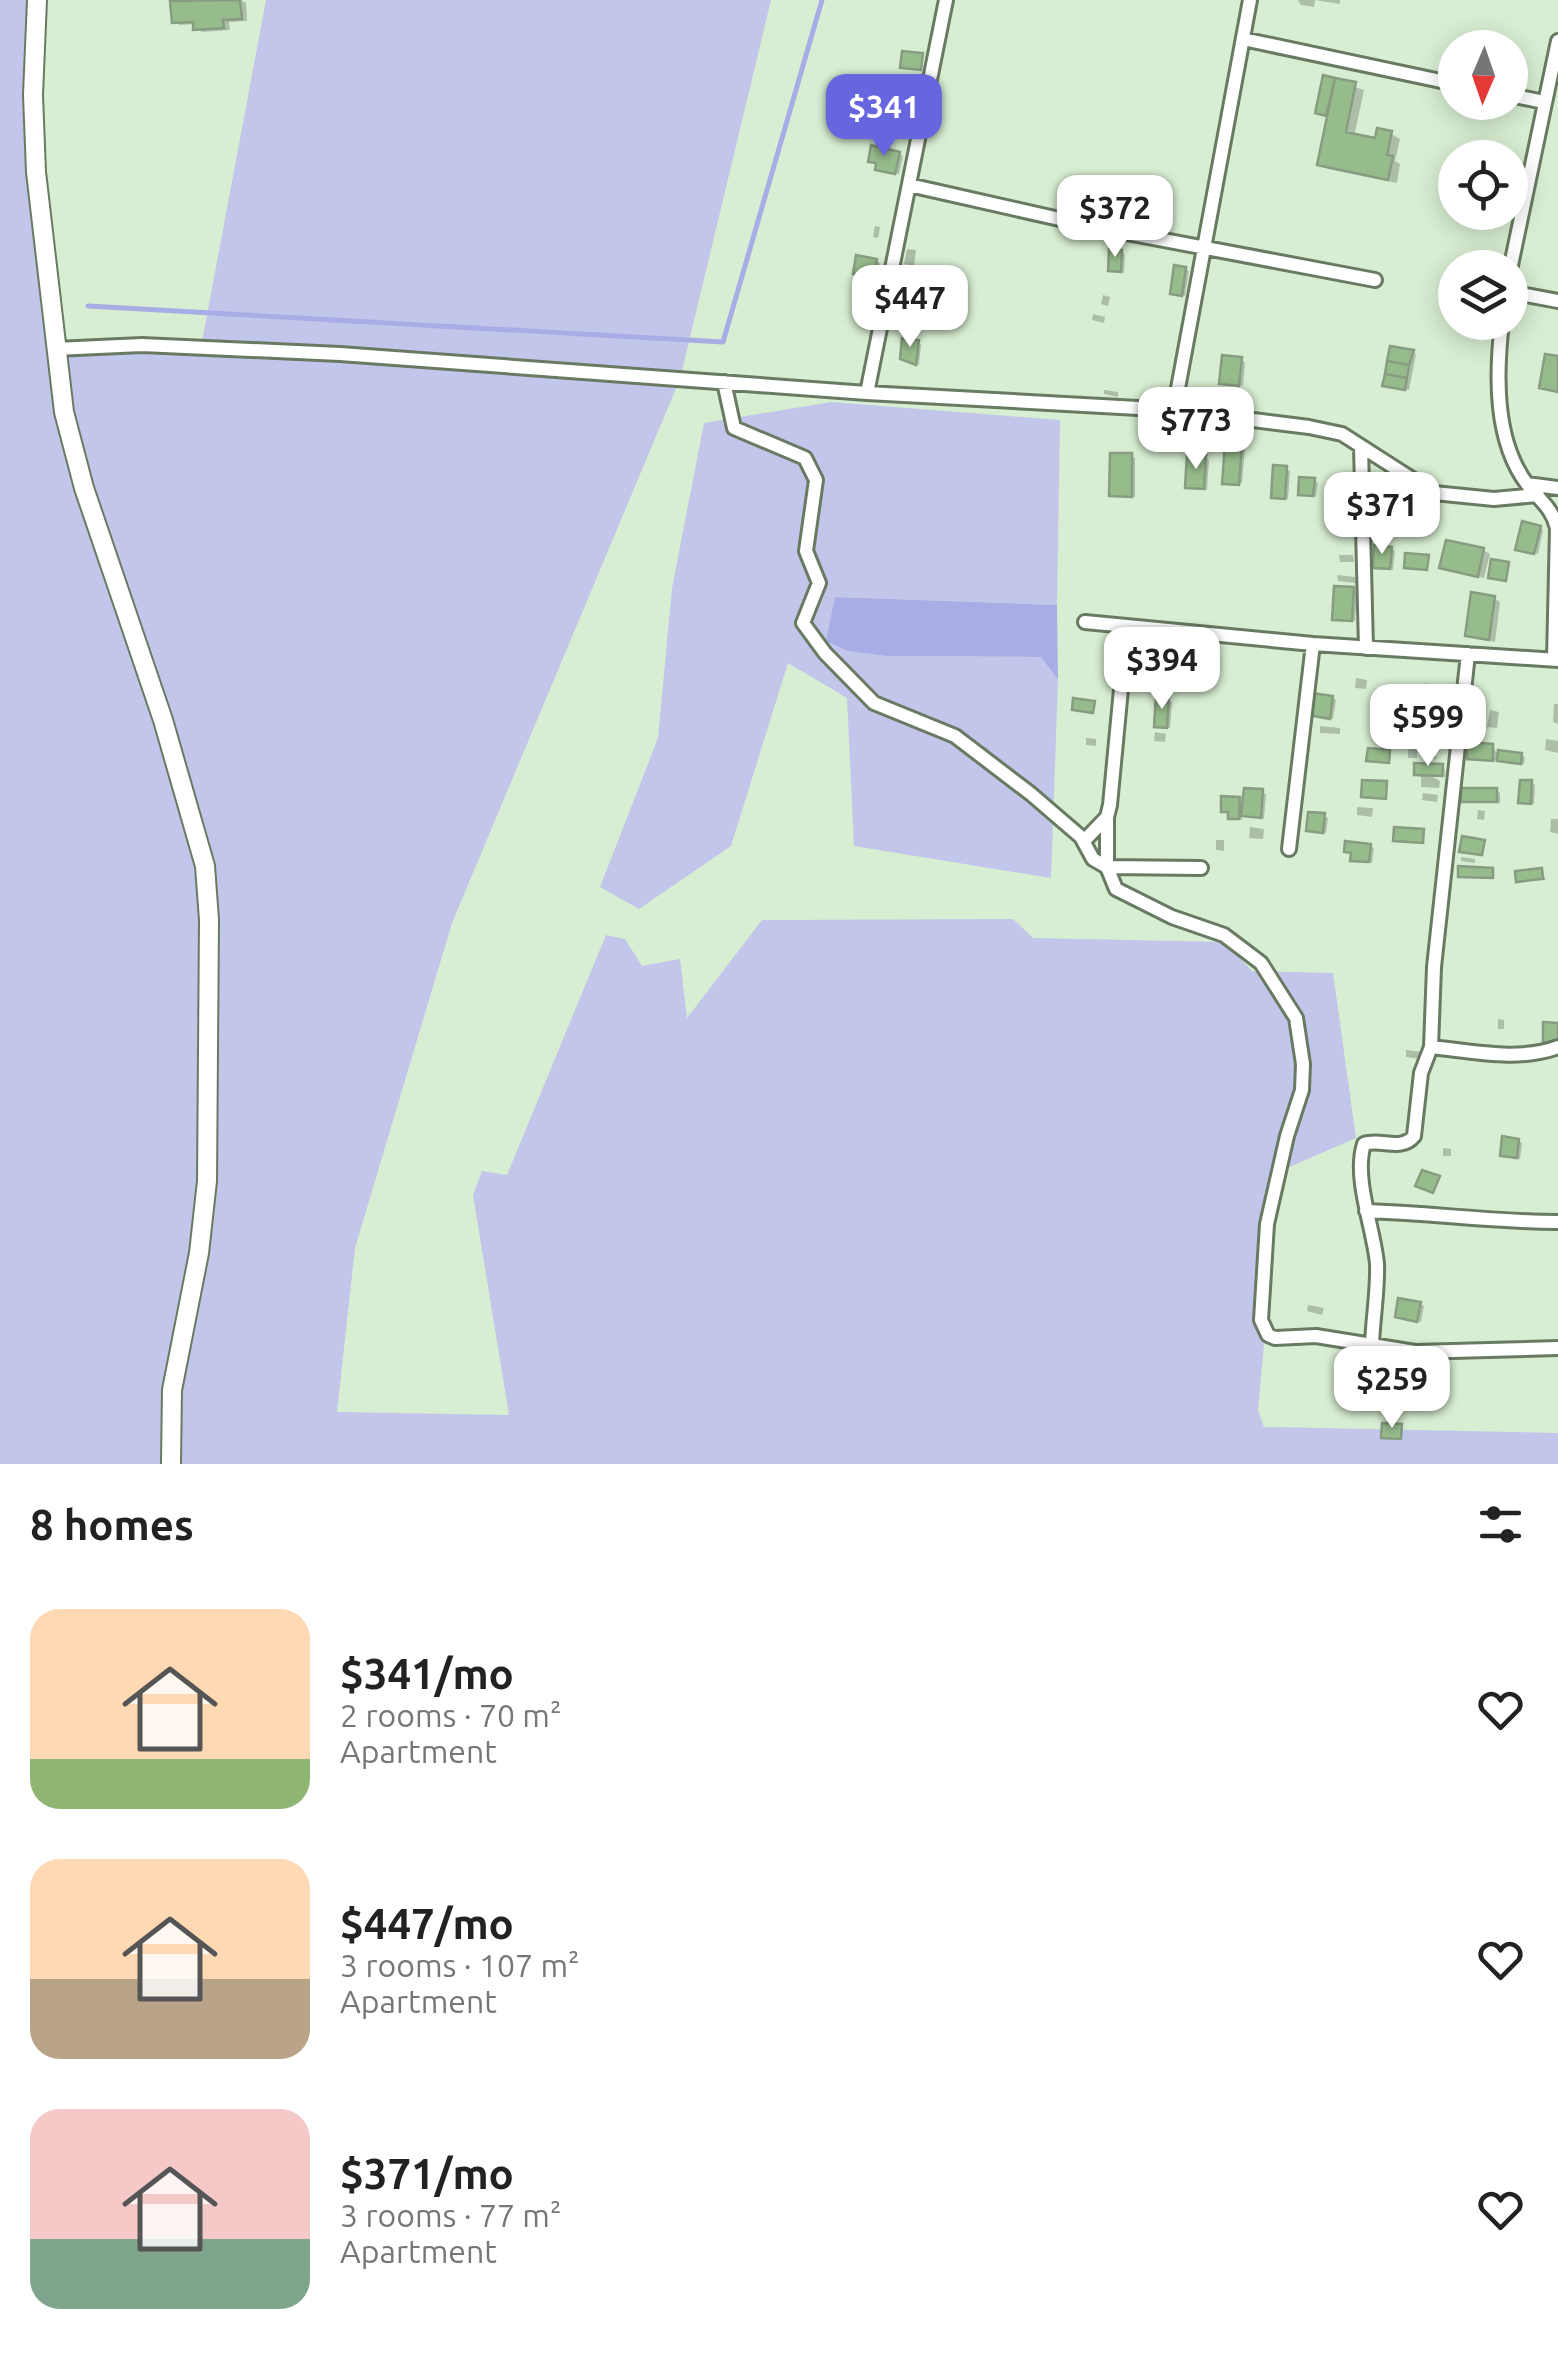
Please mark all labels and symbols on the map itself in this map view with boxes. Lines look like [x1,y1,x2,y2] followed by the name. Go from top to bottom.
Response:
[1438,30,1528,120] north arrow
[825,74,943,159] pin: $341
[1056,175,1174,260] pin: $372
[851,265,969,350] pin: $447
[1137,387,1255,472] pin: $773
[1323,472,1441,557] pin: $371
[1103,627,1221,712] pin: $394
[1369,684,1487,769] pin: $599
[1333,1346,1451,1431] pin: $259

